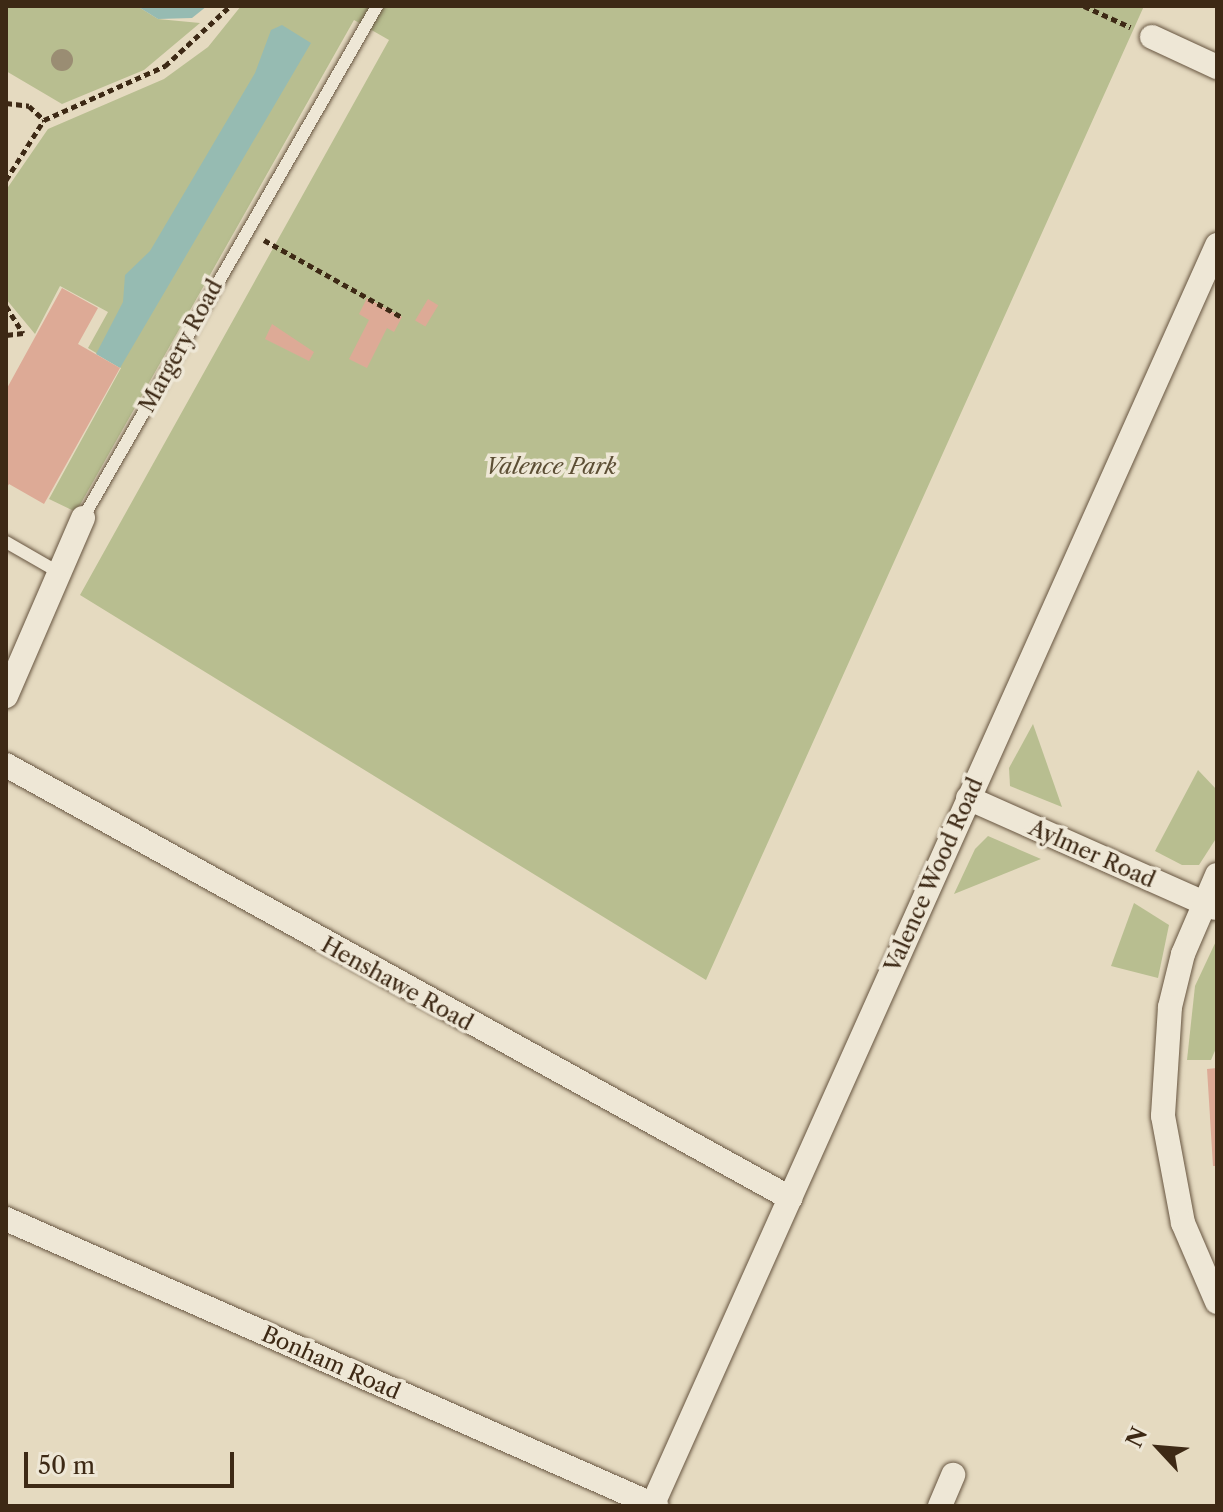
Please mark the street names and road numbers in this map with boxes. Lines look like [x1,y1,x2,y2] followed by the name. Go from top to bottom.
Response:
[133,275,229,417] street label: Margery Road
[879,773,989,977] street label: Valence Wood Road
[1025,814,1159,894] street label: Aylmer Road
[317,931,477,1037] street label: Henshawe Road
[258,1321,404,1405] street label: Bonham Road

